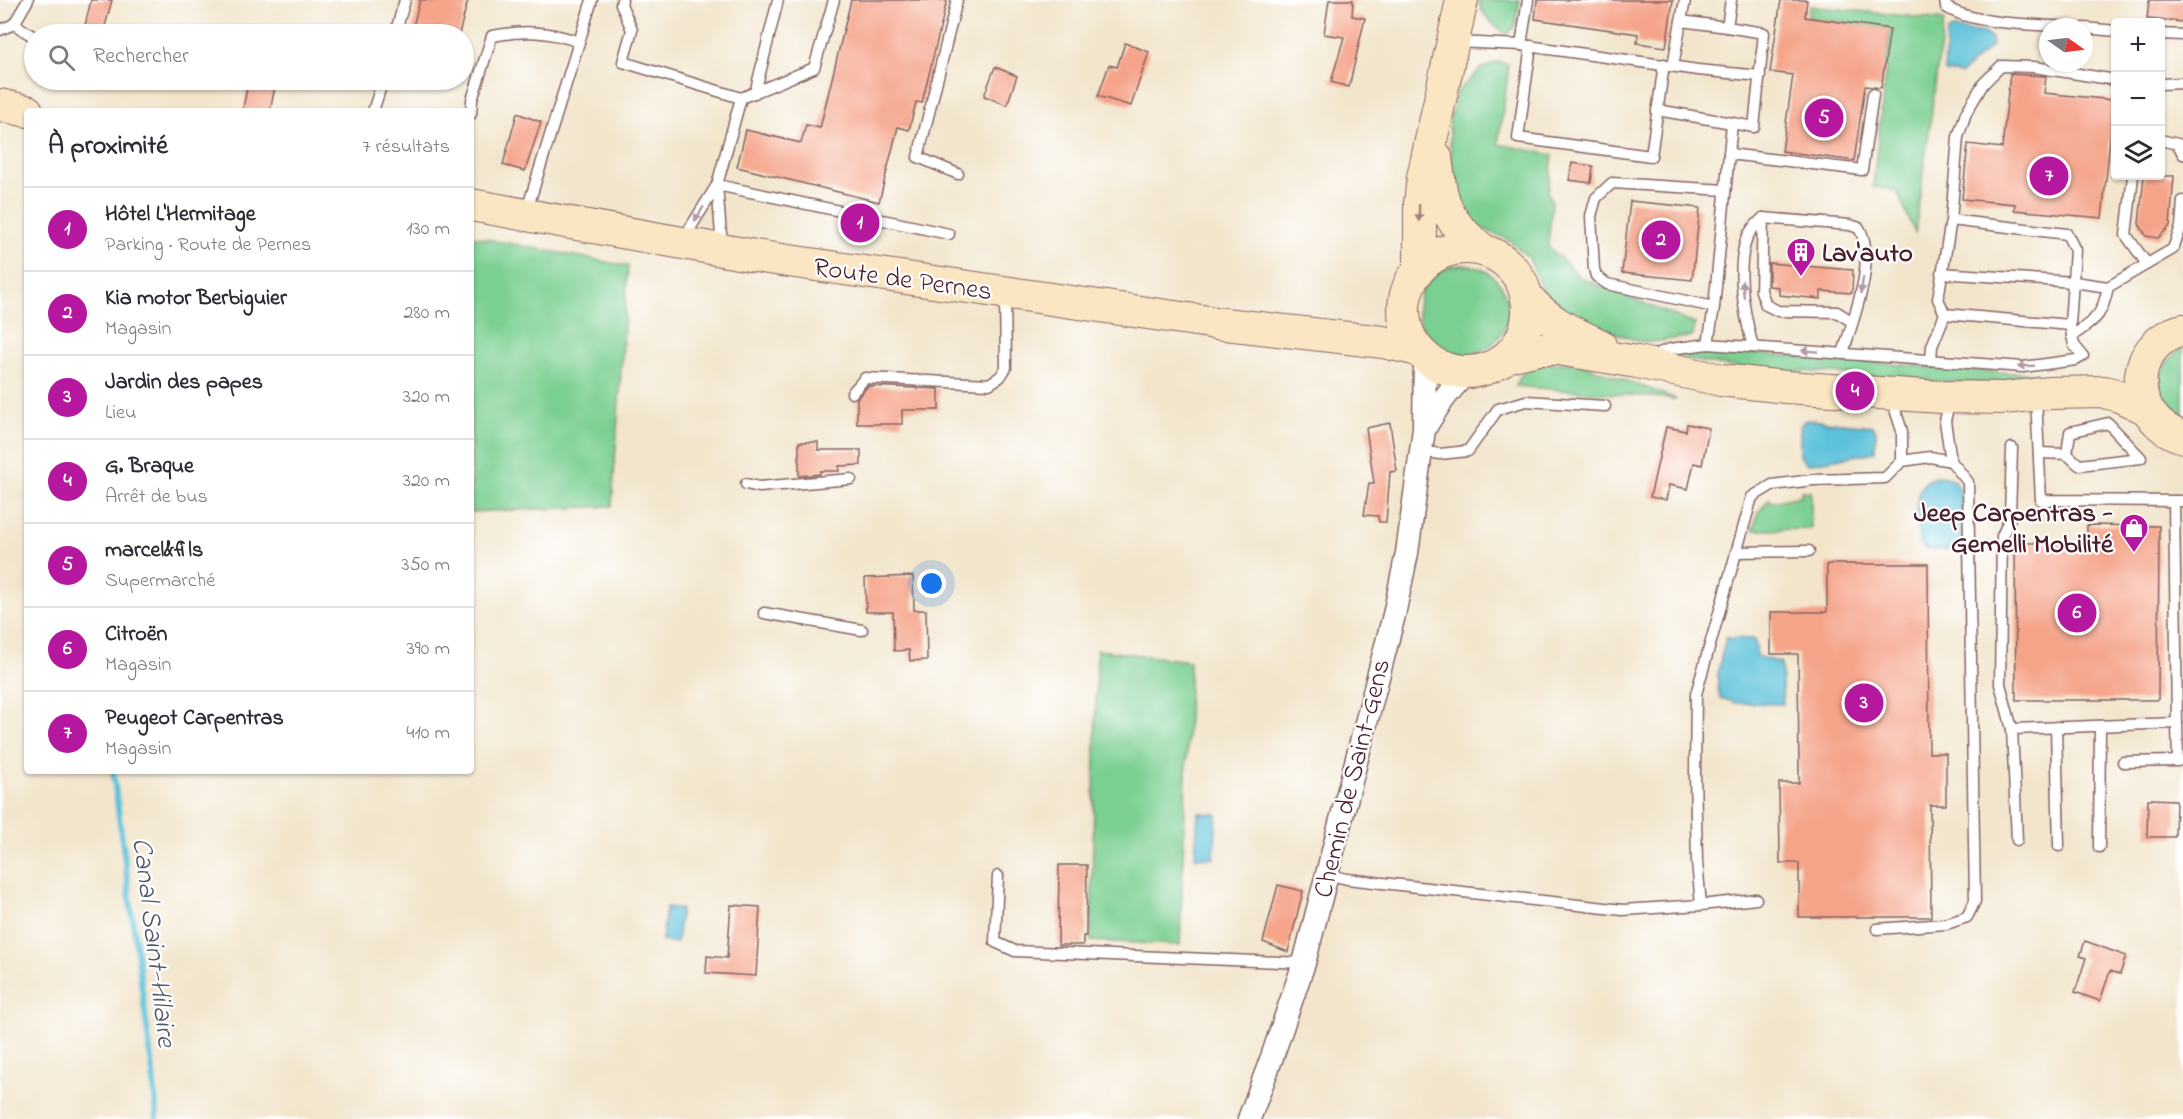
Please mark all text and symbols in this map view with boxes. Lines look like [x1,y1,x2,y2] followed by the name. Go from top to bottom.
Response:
[2039,18,2093,72] north arrow
[2111,18,2165,180] map controls
[2111,18,2165,72] button: +
[24,24,474,90] search box
[45,41,78,74] icon: search
[93,41,189,73] text: Rechercher
[2111,72,2165,126] button: −
[1804,96,1844,140] pin: 5
[2111,126,2165,180] button: layers
[48,128,168,166] text: À proximité
[362,133,450,162] text: 7 résultats
[2030,154,2068,198] pin: 7
[105,199,256,231] text: Hôtel L'Hermitage
[840,200,880,246] pin: 1
[1415,204,1424,223] one-way arrow
[694,206,705,222] one-way arrow
[64,215,71,244] text: 1
[406,215,450,244] text: 130 m
[1642,218,1680,262] pin: 2
[105,231,311,260] text: Parking · Route de Pernes
[1822,235,1913,274] place label: Lav'auto
[1785,236,1817,278] building icon: Lav'auto
[811,249,994,312] street label: Route de Pernes
[1858,276,1867,295] one-way arrow
[1738,280,1748,299] one-way arrow
[105,283,287,315] text: Kia motor Berbiguier
[63,299,72,328] text: 2
[403,299,450,328] text: 280 m
[105,315,171,344] text: Magasin
[1801,347,1820,356] one-way arrow
[2016,361,2035,371] one-way arrow
[105,367,263,399] text: Jardin des papes
[1836,368,1874,414] pin: 4
[63,383,72,412] text: 3
[403,383,450,412] text: 320 m
[105,399,136,428] text: Lieu
[105,451,194,483] text: G. Braque
[63,467,72,496] text: 4
[403,467,450,496] text: 320 m
[105,483,208,512] text: Arrêt de bus
[1914,495,2114,565] place label: Jeep Carpentras - Gemelli Mobilité
[2118,512,2150,554] shop icon: Jeep Carpentras - Gemelli Mobilité
[105,535,203,567] text: marcel&fils
[62,551,73,580] text: 5
[401,551,450,580] text: 350 m
[105,567,215,596] text: Supermarché
[917,569,946,598] your location
[2058,590,2096,636] pin: 6
[105,619,167,651] text: Citroën
[63,635,72,664] text: 6
[407,635,450,664] text: 390 m
[105,651,171,680] text: Magasin
[1305,655,1402,902] street label: Chemin de Saint-Gens
[1844,680,1884,726] pin: 3
[105,703,284,735] text: Peugeot Carpentras
[63,719,72,748] text: 7
[406,719,450,748] text: 410 m
[105,735,171,764] text: Magasin
[119,836,186,1051] water label: Canal Saint-Hilaire

